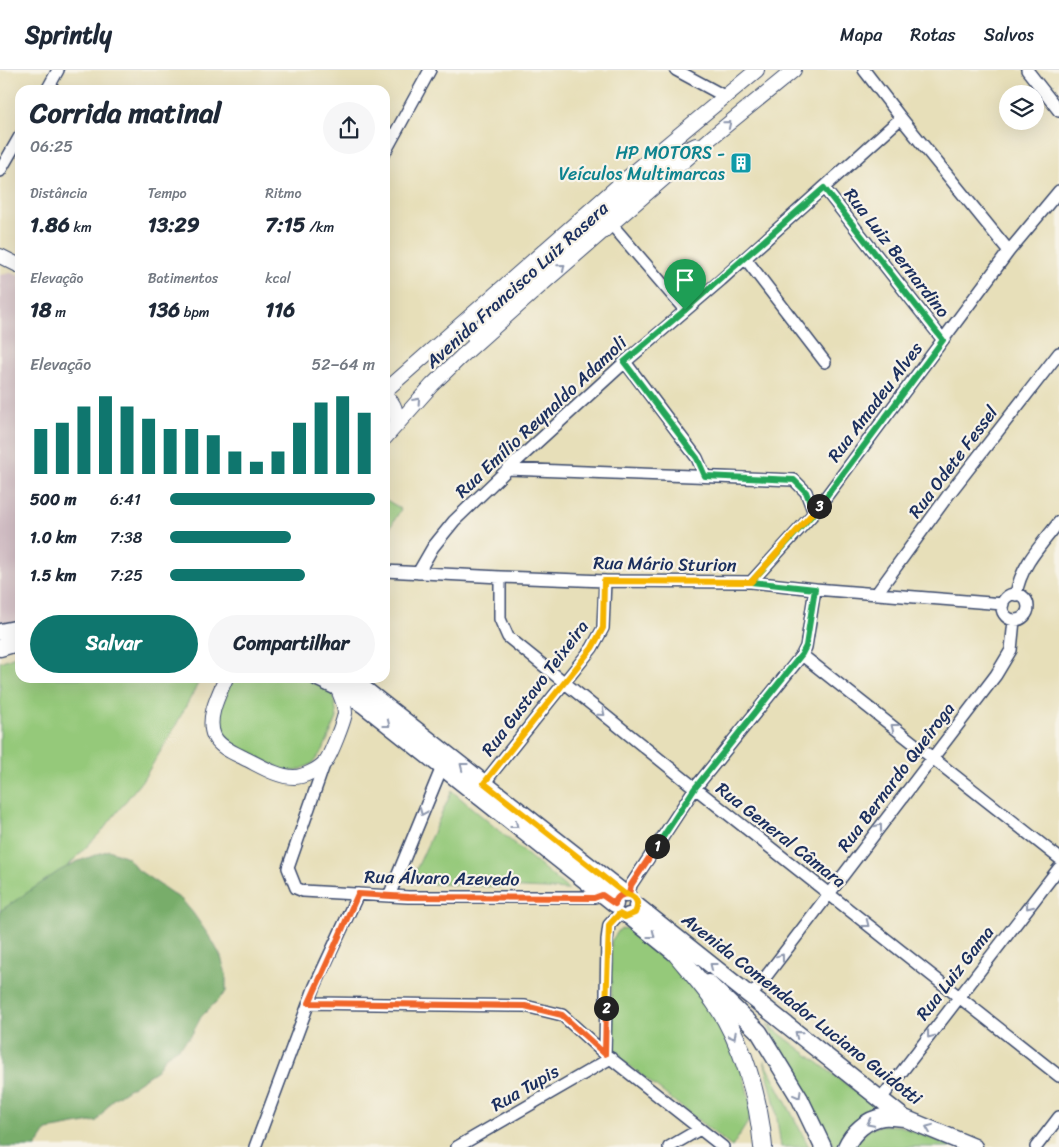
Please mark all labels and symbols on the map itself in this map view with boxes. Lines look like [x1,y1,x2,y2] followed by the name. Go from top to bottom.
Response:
[723,120,732,129] one-way arrow
[559,137,726,190] place label: HP MOTORS - Veículos Multimarcas
[729,151,753,175] building icon: HP MOTORS - Veículos Multimarcas
[836,181,958,325] street label: Rua Luiz Bernardino
[417,193,617,377] street label: Avenida Francisco Luiz Rasera
[664,259,706,310] pin
[556,263,565,272] one-way arrow
[447,327,636,506] street label: Rua Emílio Reynaldo Adamoli
[819,334,932,469] street label: Rua Amadeu Alves
[411,398,420,407] one-way arrow
[900,398,1007,525] street label: Rua Odete Fessel
[806,494,832,518] pin: 3
[593,547,737,581] street label: Rua Mário Sturion
[473,613,597,763] street label: Rua Gustavo Teixeira
[829,695,963,859] street label: Rua Bernardo Queiroga
[596,707,605,715] one-way arrow
[381,719,390,727] one-way arrow
[891,725,900,733] one-way arrow
[460,764,469,772] one-way arrow
[709,773,853,897] street label: Rua General Câmara
[419,807,430,816] one-way arrow
[509,819,518,827] one-way arrow
[873,823,882,833] one-way arrow
[644,834,670,858] pin: 1
[364,861,520,895] street label: Rua Álvaro Azevedo
[1026,900,1035,910] one-way arrow
[674,904,930,1114] street label: Avenida Comendador Luciano Guidotti
[907,918,1003,1028] street label: Rua Luiz Gama
[861,919,870,928] one-way arrow
[647,929,656,938] one-way arrow
[775,954,783,963] one-way arrow
[710,963,719,971] one-way arrow
[594,996,618,1020] pin: 2
[927,1029,935,1038] one-way arrow
[795,1030,804,1039] one-way arrow
[727,1031,737,1040] one-way arrow
[485,1055,566,1121] street label: Rua Tupis
[791,1090,801,1099] one-way arrow
[867,1117,876,1127] one-way arrow
[925,1124,934,1135] one-way arrow

